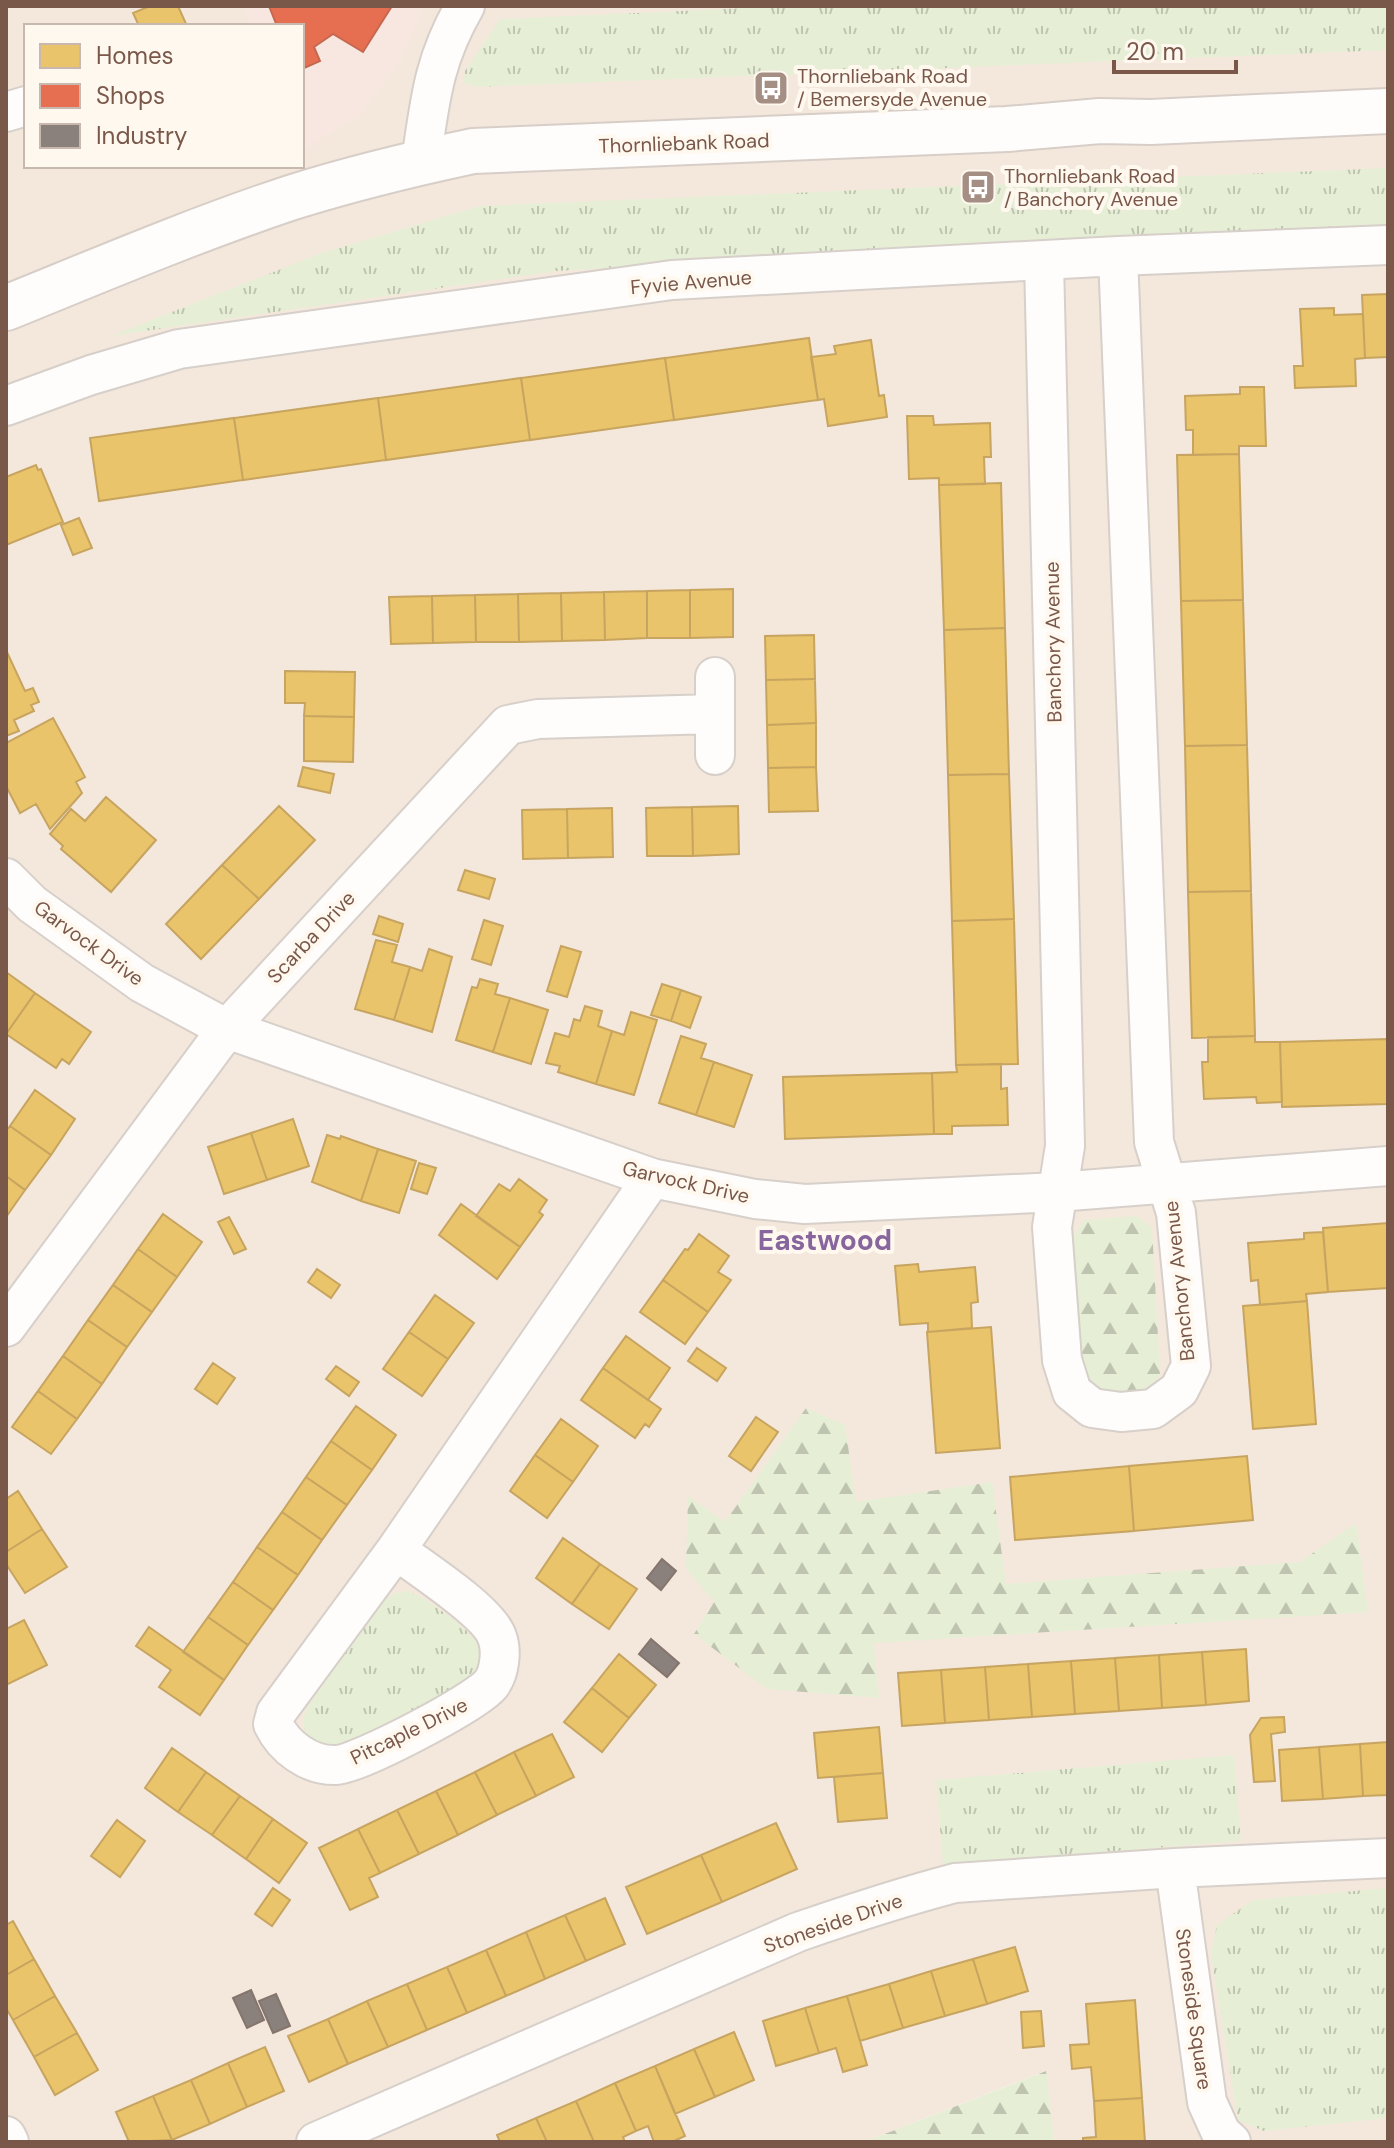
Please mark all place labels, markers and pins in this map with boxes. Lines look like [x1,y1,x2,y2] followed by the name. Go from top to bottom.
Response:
[797,63,987,112] place label: Thornliebank Road / Bemersyde Avenue
[752,69,790,107] bus stop icon: Thornliebank Road / Bemersyde Avenue
[1004,163,1178,212] place label: Thornliebank Road / Banchory Avenue
[959,168,997,206] bus stop icon: Thornliebank Road / Banchory Avenue

